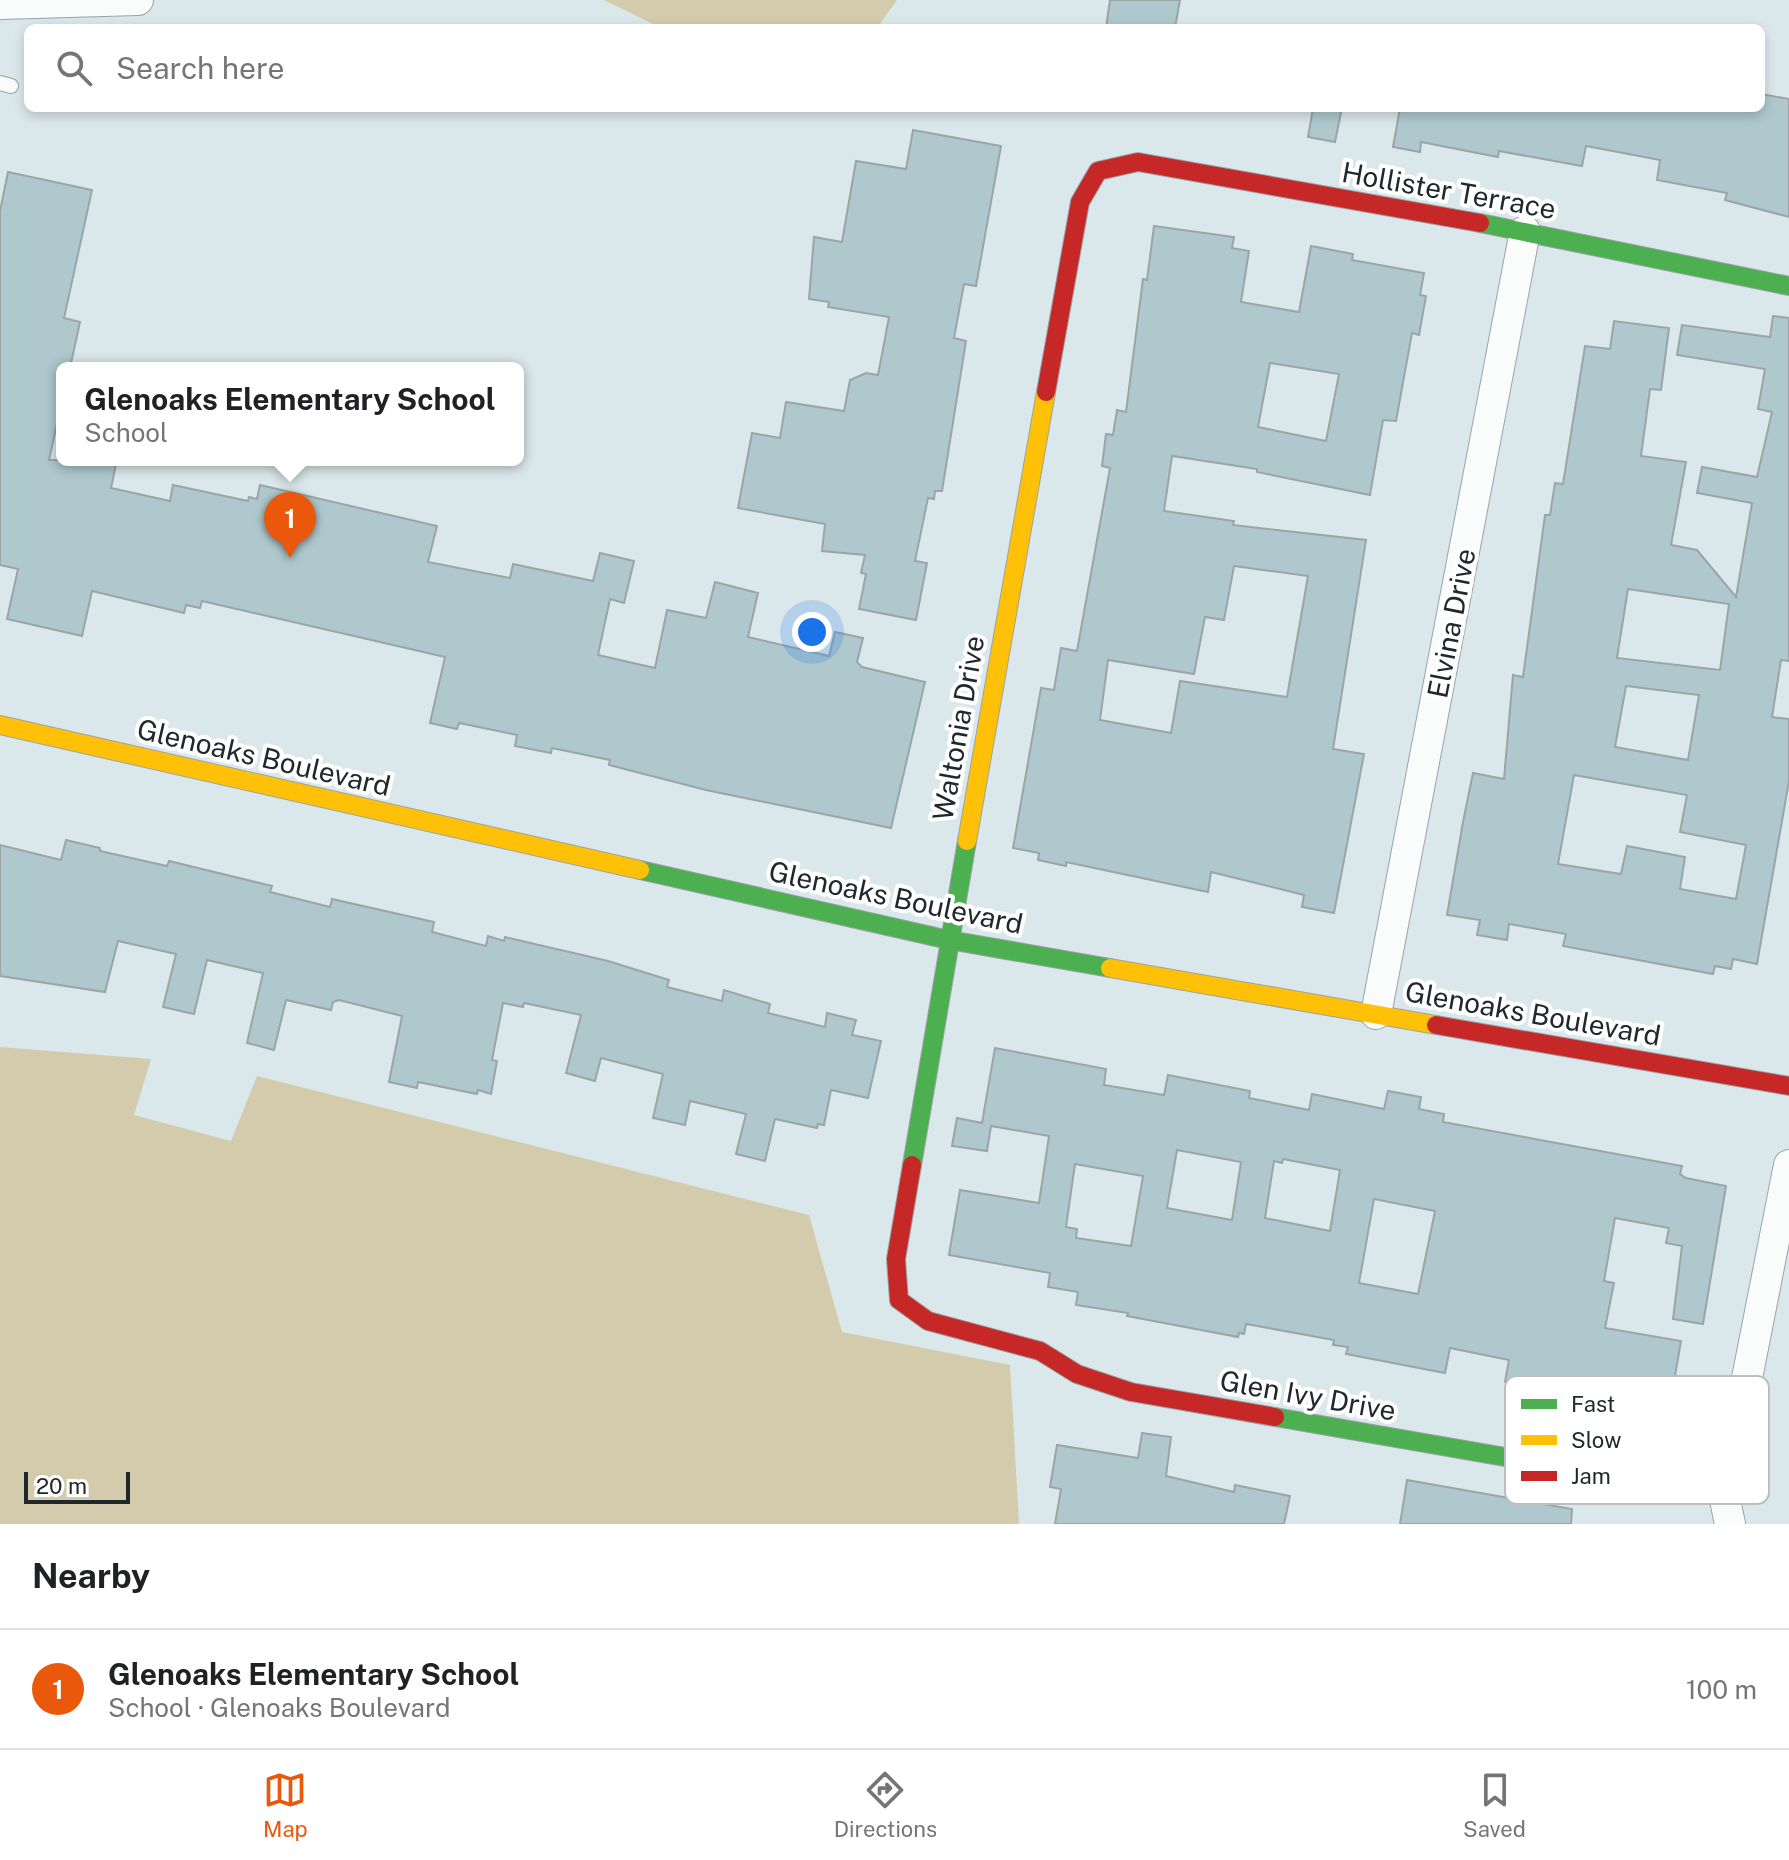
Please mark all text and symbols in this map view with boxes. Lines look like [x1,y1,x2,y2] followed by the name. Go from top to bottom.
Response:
[24,24,1765,112] search box
[52,46,96,90] icon: search
[116,50,284,86] text: Search here
[1339,155,1559,225] street label: Hollister Terrace
[56,362,524,466] popup
[84,381,496,417] text: Glenoaks Elementary School
[84,417,168,448] text: School
[264,492,316,558] pin: 1
[1420,545,1482,701] street label: Elvina Drive
[792,612,832,652] your location
[926,633,990,823] street label: Waltonia Drive
[134,712,394,802] street label: Glenoaks Boulevard
[766,854,1026,940] street label: Glenoaks Boulevard
[1403,974,1663,1052] street label: Glenoaks Boulevard
[1217,1363,1399,1427] street label: Glen Ivy Drive
[1505,1376,1769,1504] legend
[1571,1391,1615,1417] text: Fast
[1571,1427,1621,1453] text: Slow
[1571,1463,1611,1489] text: Jam
[24,1468,130,1504] scale bar
[36,1473,87,1499] text: 20 m
[32,1556,150,1596] text: Nearby
[108,1656,519,1692] text: Glenoaks Elementary School
[52,1674,64,1705] text: 1
[1686,1674,1757,1705] text: 100 m
[108,1692,450,1723] text: School · Glenoaks Boulevard
[263,1768,308,1842] tab: Map
[834,1768,937,1842] tab: Directions
[1463,1768,1526,1842] tab: Saved

